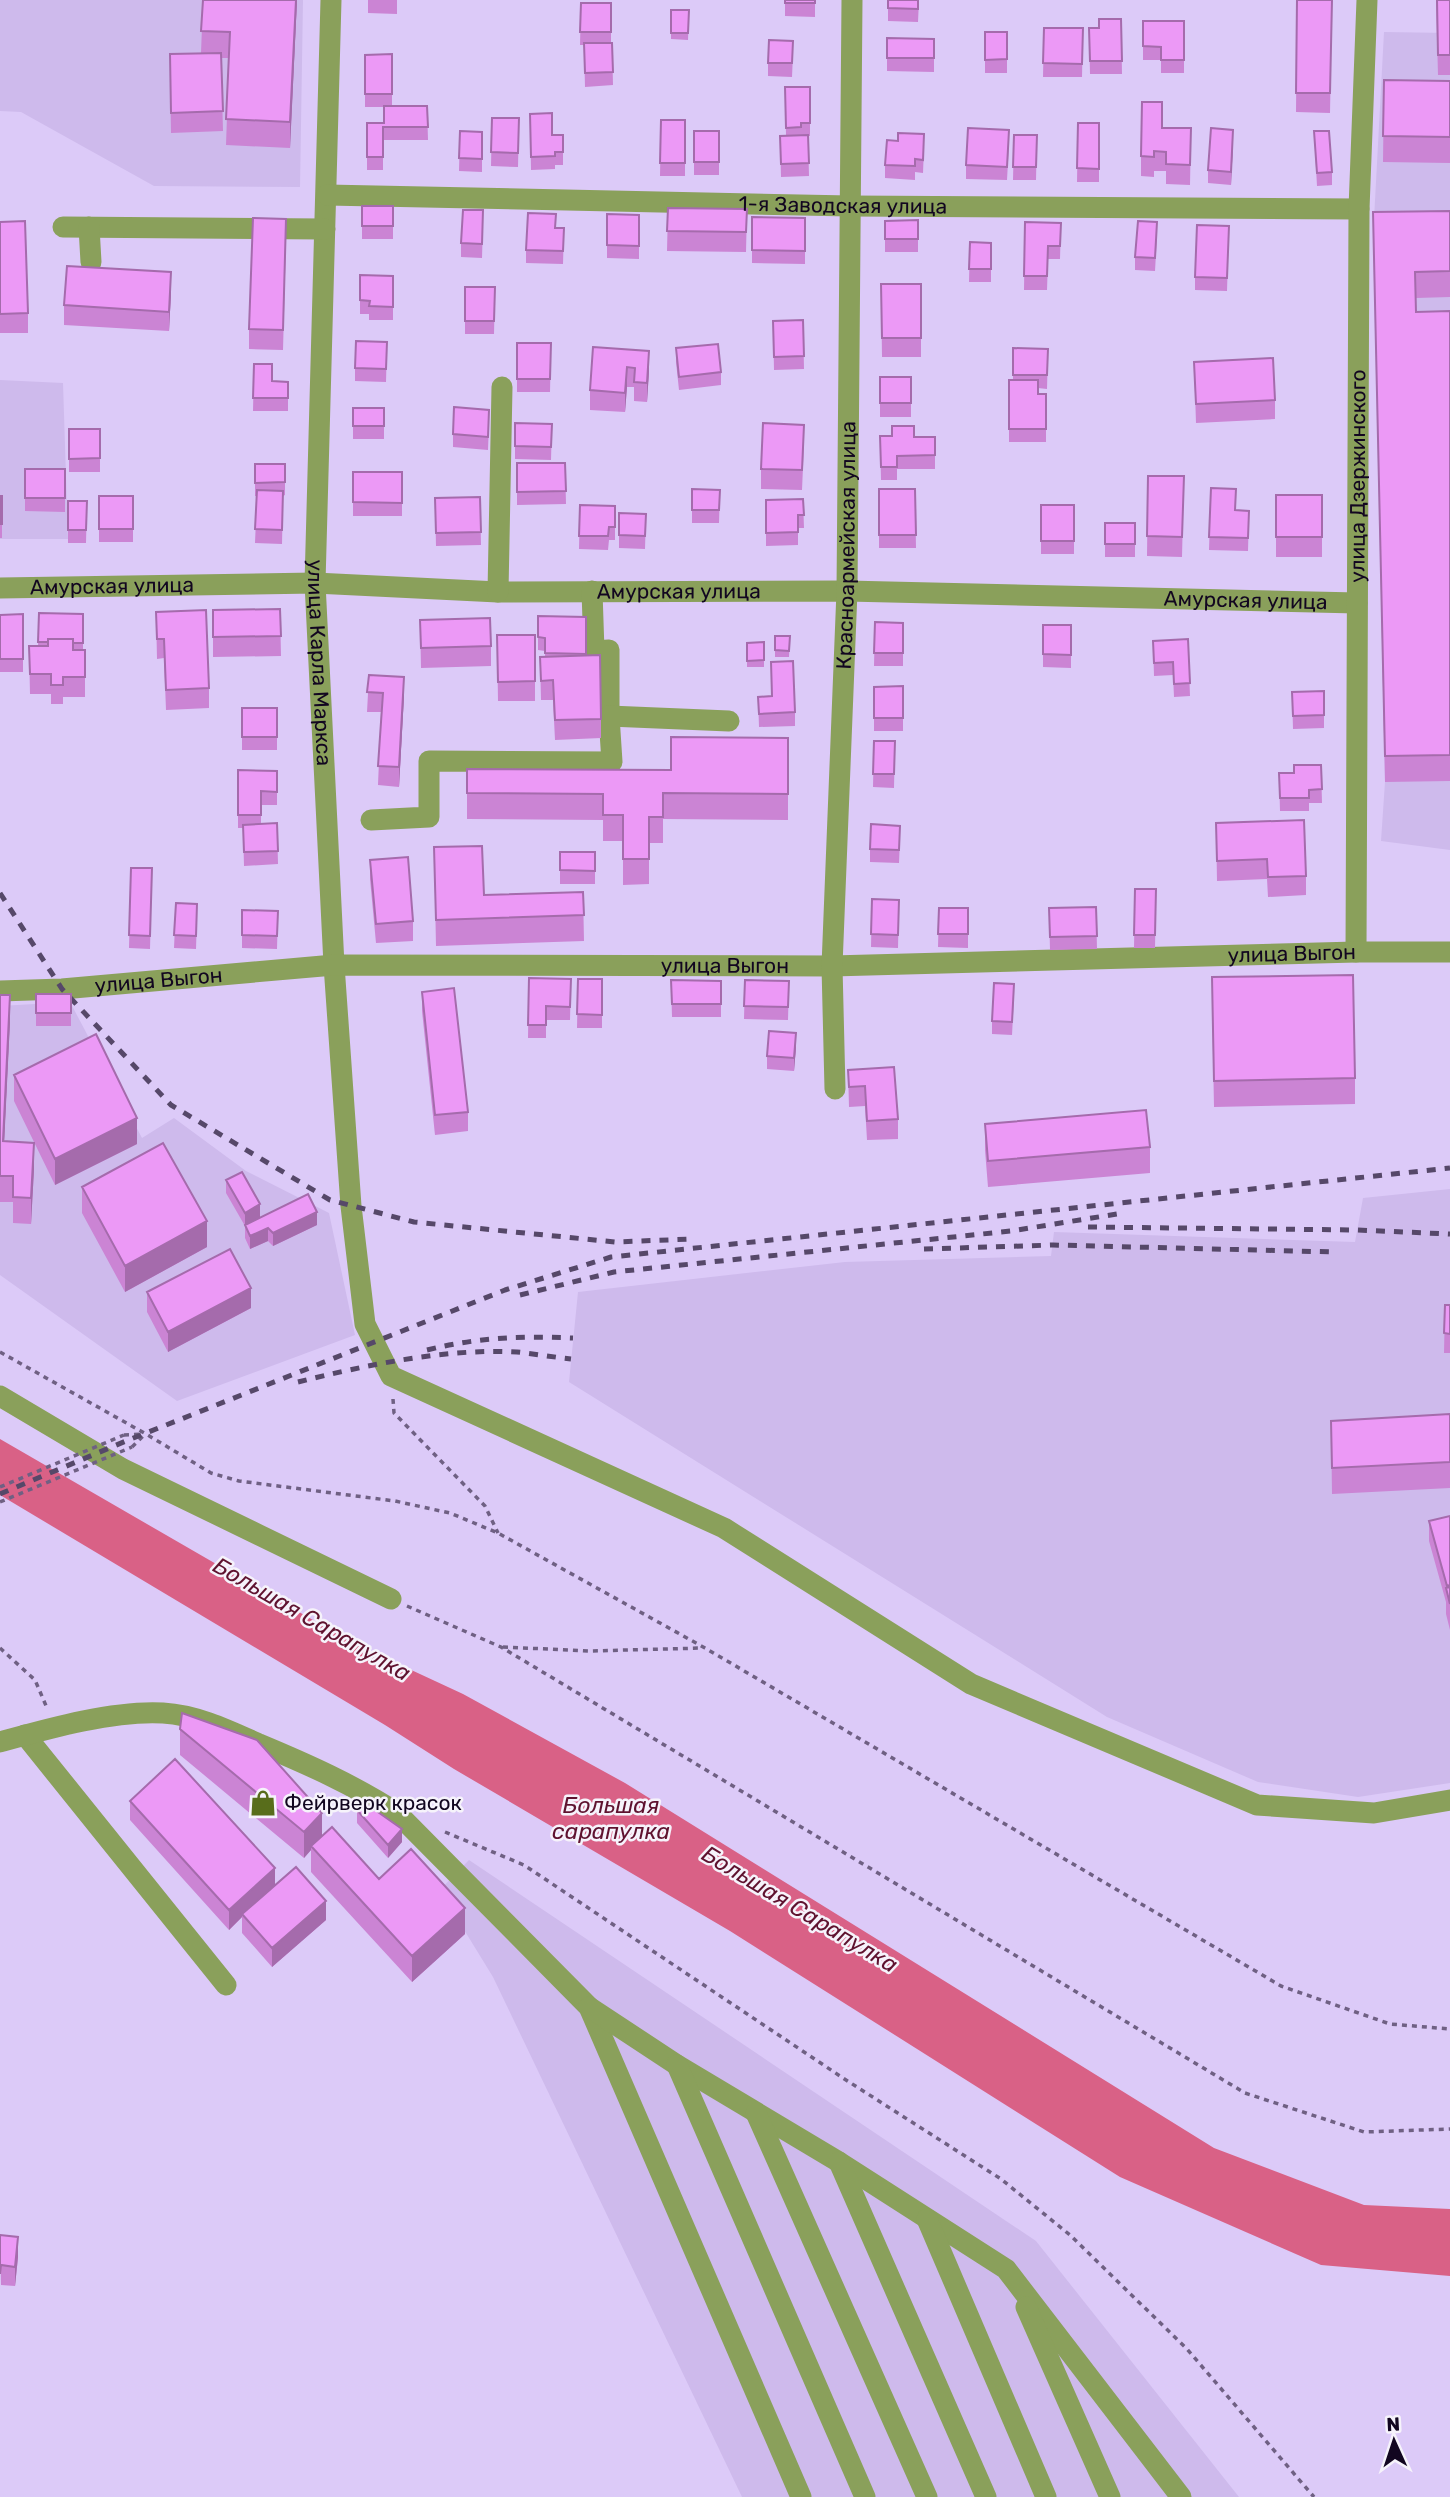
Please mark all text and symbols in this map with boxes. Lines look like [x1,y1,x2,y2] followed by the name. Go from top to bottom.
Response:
[738,191,947,219] street label: 1-я Заводская улица
[1344,369,1370,583] street label: улица Дзержинского
[831,421,860,670] street label: Красноармейская улица
[303,559,337,766] street label: улица Карла Маркса
[30,572,194,600] street label: Амурская улица
[597,578,761,604] street label: Амурская улица
[1163,585,1328,614] street label: Амурская улица
[1227,939,1356,967] street label: улица Выгон
[661,953,789,978] street label: улица Выгон
[94,962,223,998] street label: улица Выгон
[208,1551,416,1687] water label: Большая Сарапулка
[248,1788,278,1818] shop icon: Фейрверк красок
[284,1790,462,1815] place label: Фейрверк красок
[552,1791,670,1845] water label: Большая сарапулка
[697,1840,903,1978] water label: Большая Сарапулка
[1359,2406,1429,2476] north arrow
[1386,2413,1401,2436] text: N

